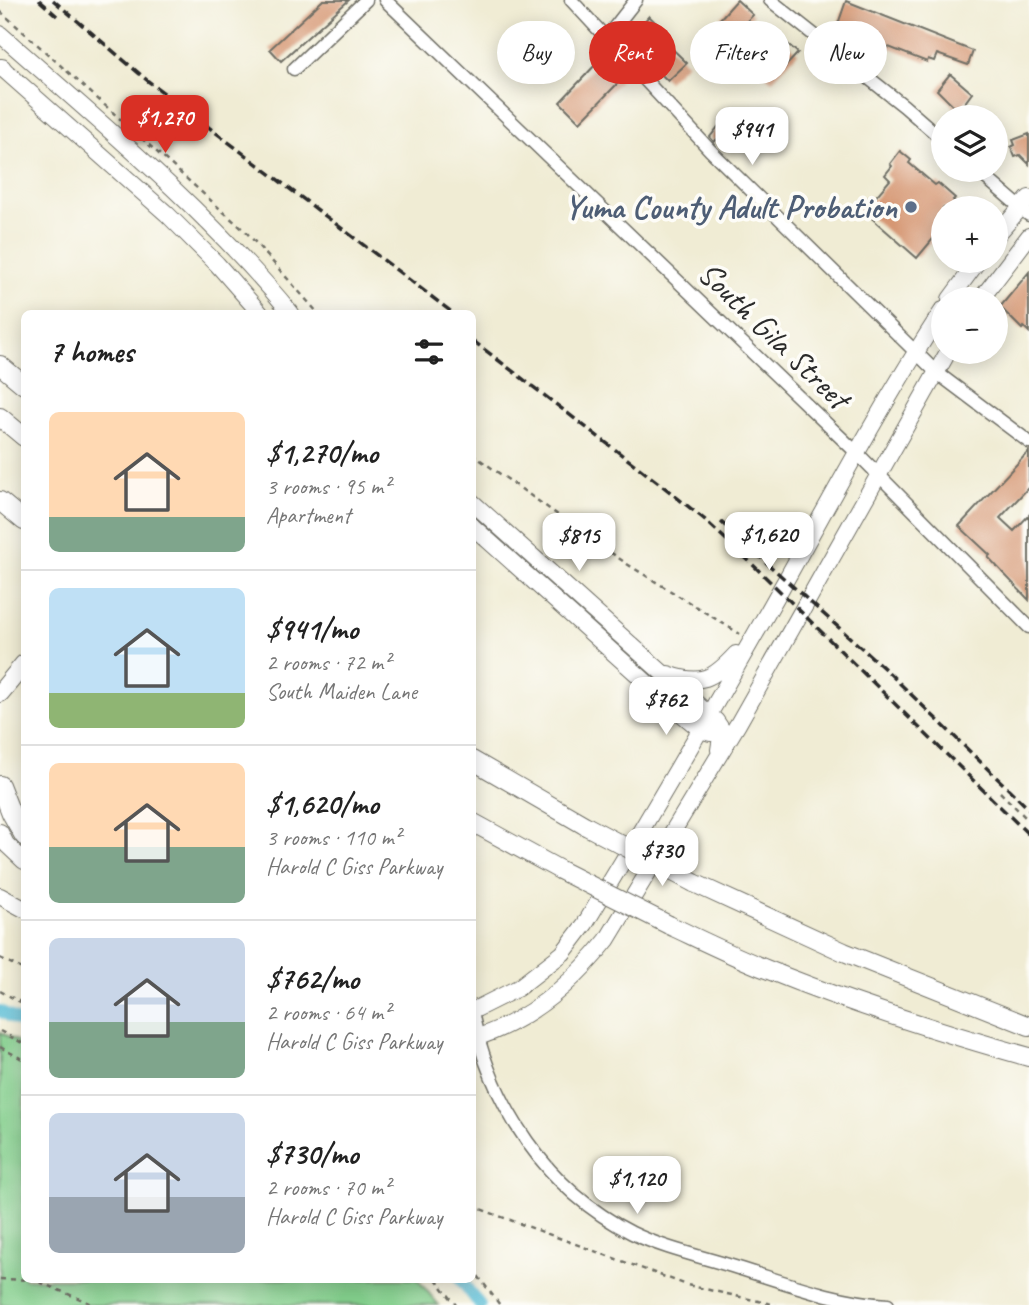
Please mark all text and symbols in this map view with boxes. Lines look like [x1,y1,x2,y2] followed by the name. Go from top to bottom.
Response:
[497,21,575,84] chip: Buy
[589,21,676,84] chip: Rent
[690,21,790,84] chip: Filters
[804,21,887,84] chip: New
[108,96,222,155] pin: $1,270
[137,103,193,132] text: $1,270
[931,105,1008,364] map controls
[931,105,1008,182] button: layers
[711,108,793,167] pin: $941
[731,115,773,144] text: $941
[565,186,898,228] place label: Yuma County Adult Probation
[931,196,1008,273] button: +
[903,199,919,215] marker: Yuma County Adult Probation
[689,252,862,421] street label: South Gila Street
[931,287,1008,364] button: −
[49,333,134,371] text: 7 homes
[410,333,448,371] icon: filters
[266,434,378,472] text: $1,270/mo
[105,440,189,524] icon: home
[266,472,390,501] text: 3 rooms · 95 m²
[266,501,351,530] text: Apartment
[712,512,826,572] pin: $1,620
[538,514,620,573] pin: $815
[741,520,797,549] text: $1,620
[558,521,600,550] text: $815
[266,610,358,648] text: $941/mo
[105,616,189,700] icon: home
[266,648,390,677] text: 2 rooms · 72 m²
[266,677,417,706] text: South Maiden Lane
[625,678,707,737] pin: $762
[645,685,687,714] text: $762
[266,785,379,823] text: $1,620/mo
[105,791,189,875] icon: home
[266,823,401,852] text: 3 rooms · 110 m²
[621,828,703,888] pin: $730
[641,836,683,865] text: $730
[266,852,442,881] text: Harold C Giss Parkway
[266,960,359,998] text: $762/mo
[105,966,189,1050] icon: home
[266,998,390,1027] text: 2 rooms · 64 m²
[266,1027,442,1056] text: Harold C Giss Parkway
[266,1135,358,1173] text: $730/mo
[105,1141,189,1225] icon: home
[580,1156,694,1216] pin: $1,120
[609,1164,665,1193] text: $1,120
[266,1173,390,1202] text: 2 rooms · 70 m²
[266,1202,442,1231] text: Harold C Giss Parkway

